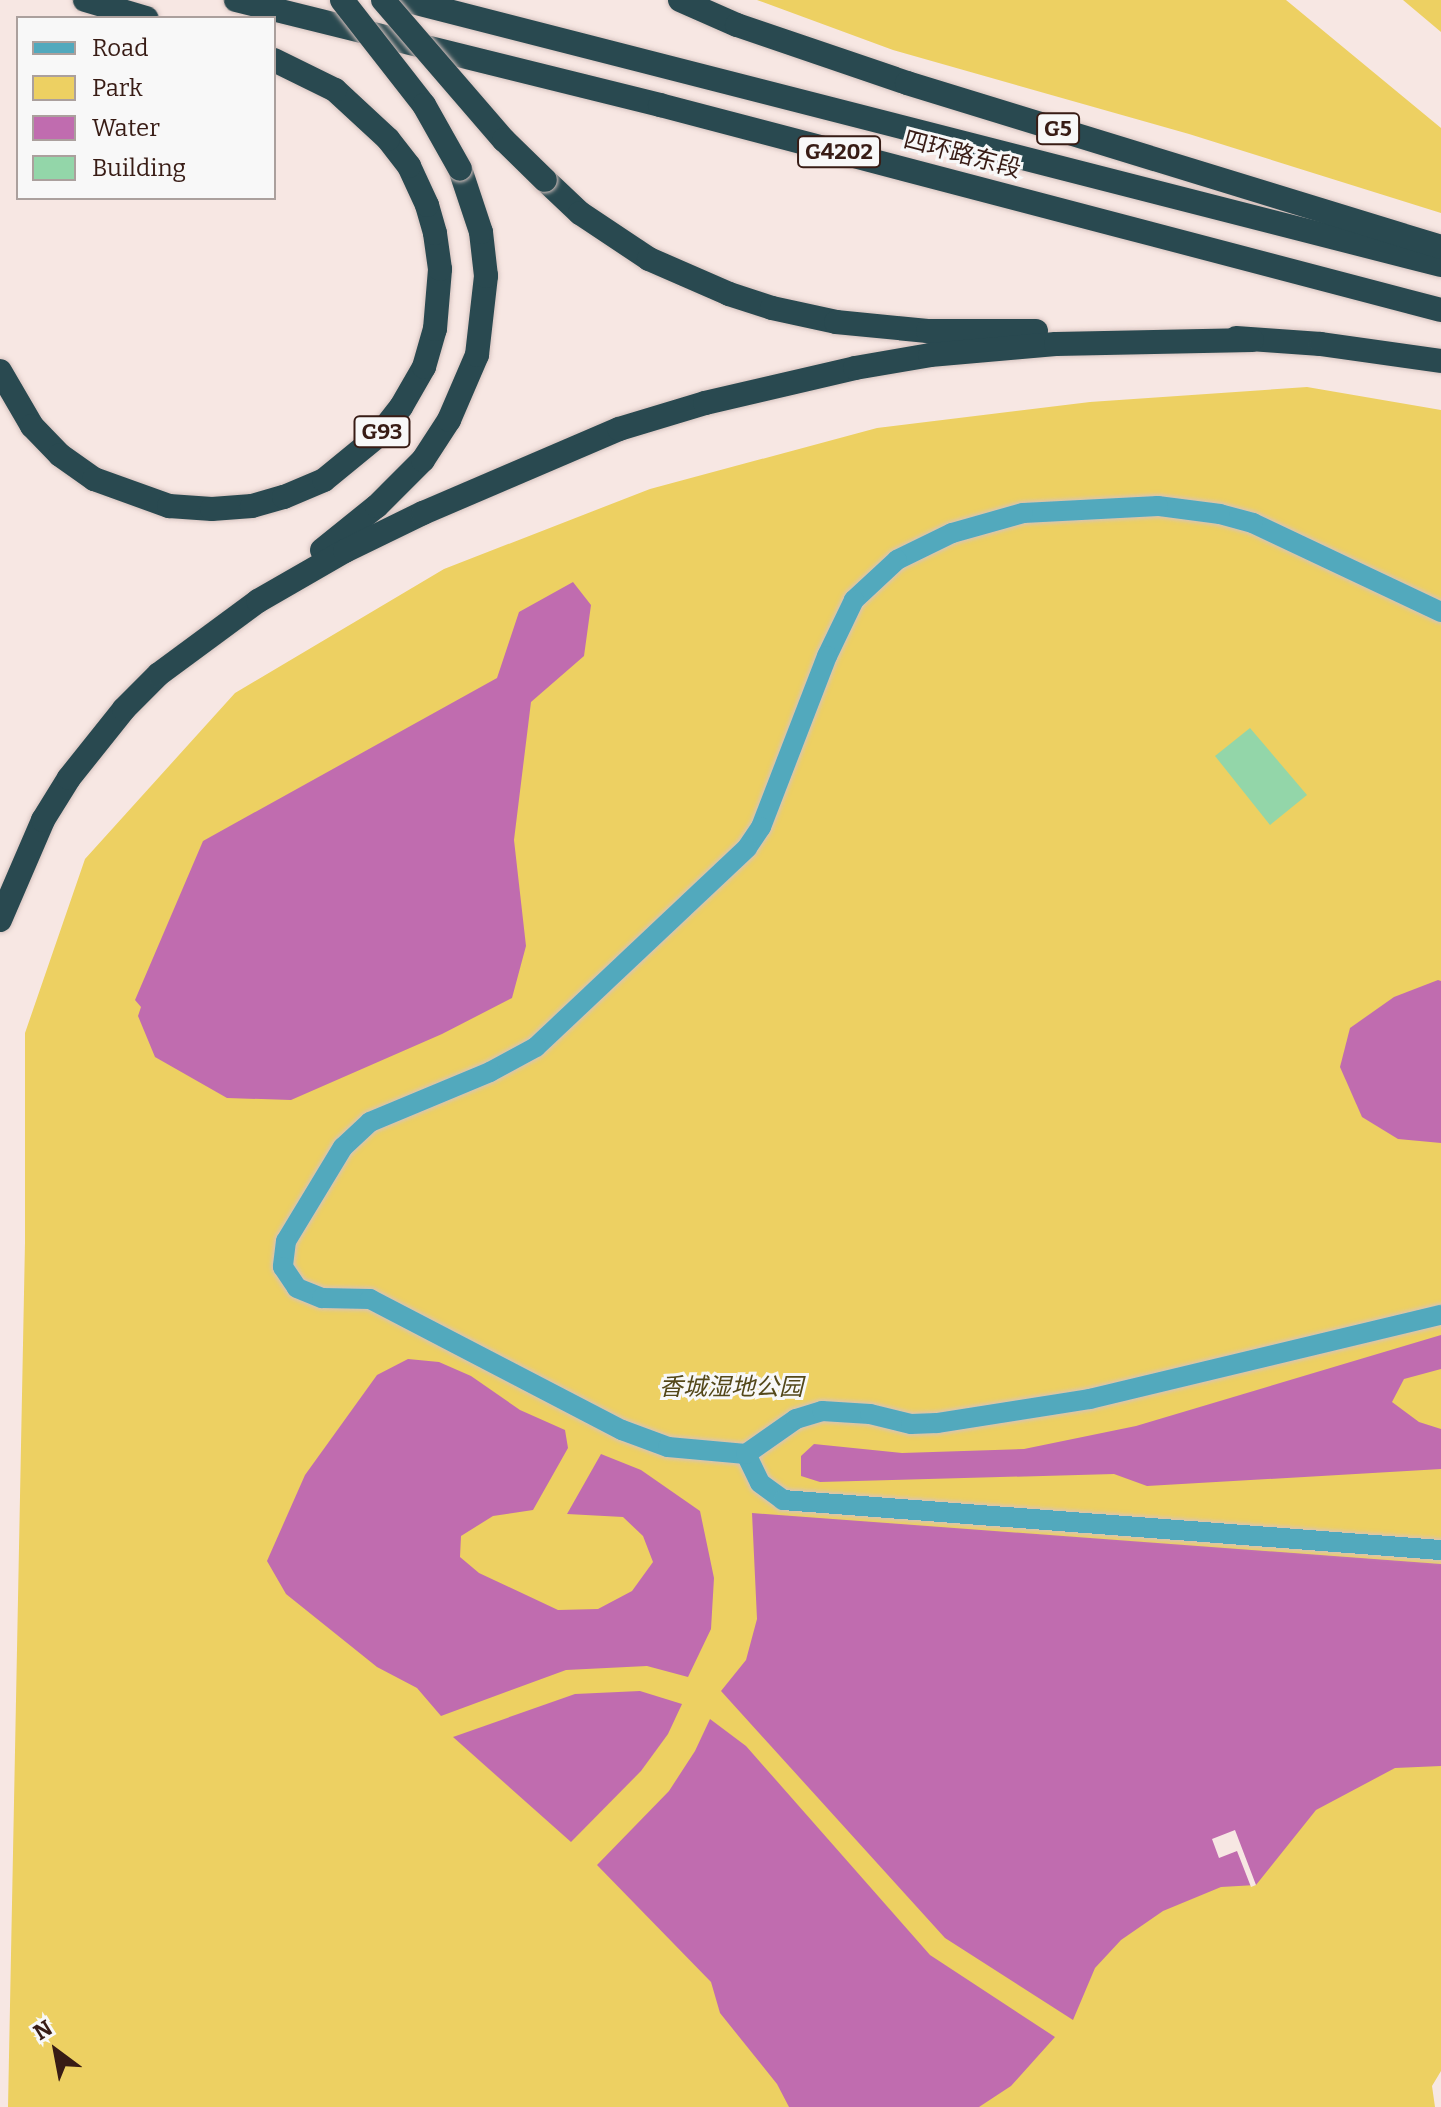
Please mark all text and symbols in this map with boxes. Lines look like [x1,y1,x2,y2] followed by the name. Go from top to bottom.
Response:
[16,16,276,200] legend
[92,34,148,62] text: Road
[92,74,143,102] text: Park
[1036,111,1080,147] road number: G5
[92,114,160,142] text: Water
[900,126,1024,184] street label: 四环路东段
[797,134,881,170] road number: G4202
[92,154,186,182] text: Building
[352,414,412,450] road number: G93
[659,1374,803,1402] park label: 香城湿地公园
[16,2011,96,2091] north arrow
[29,2014,57,2046] text: N

